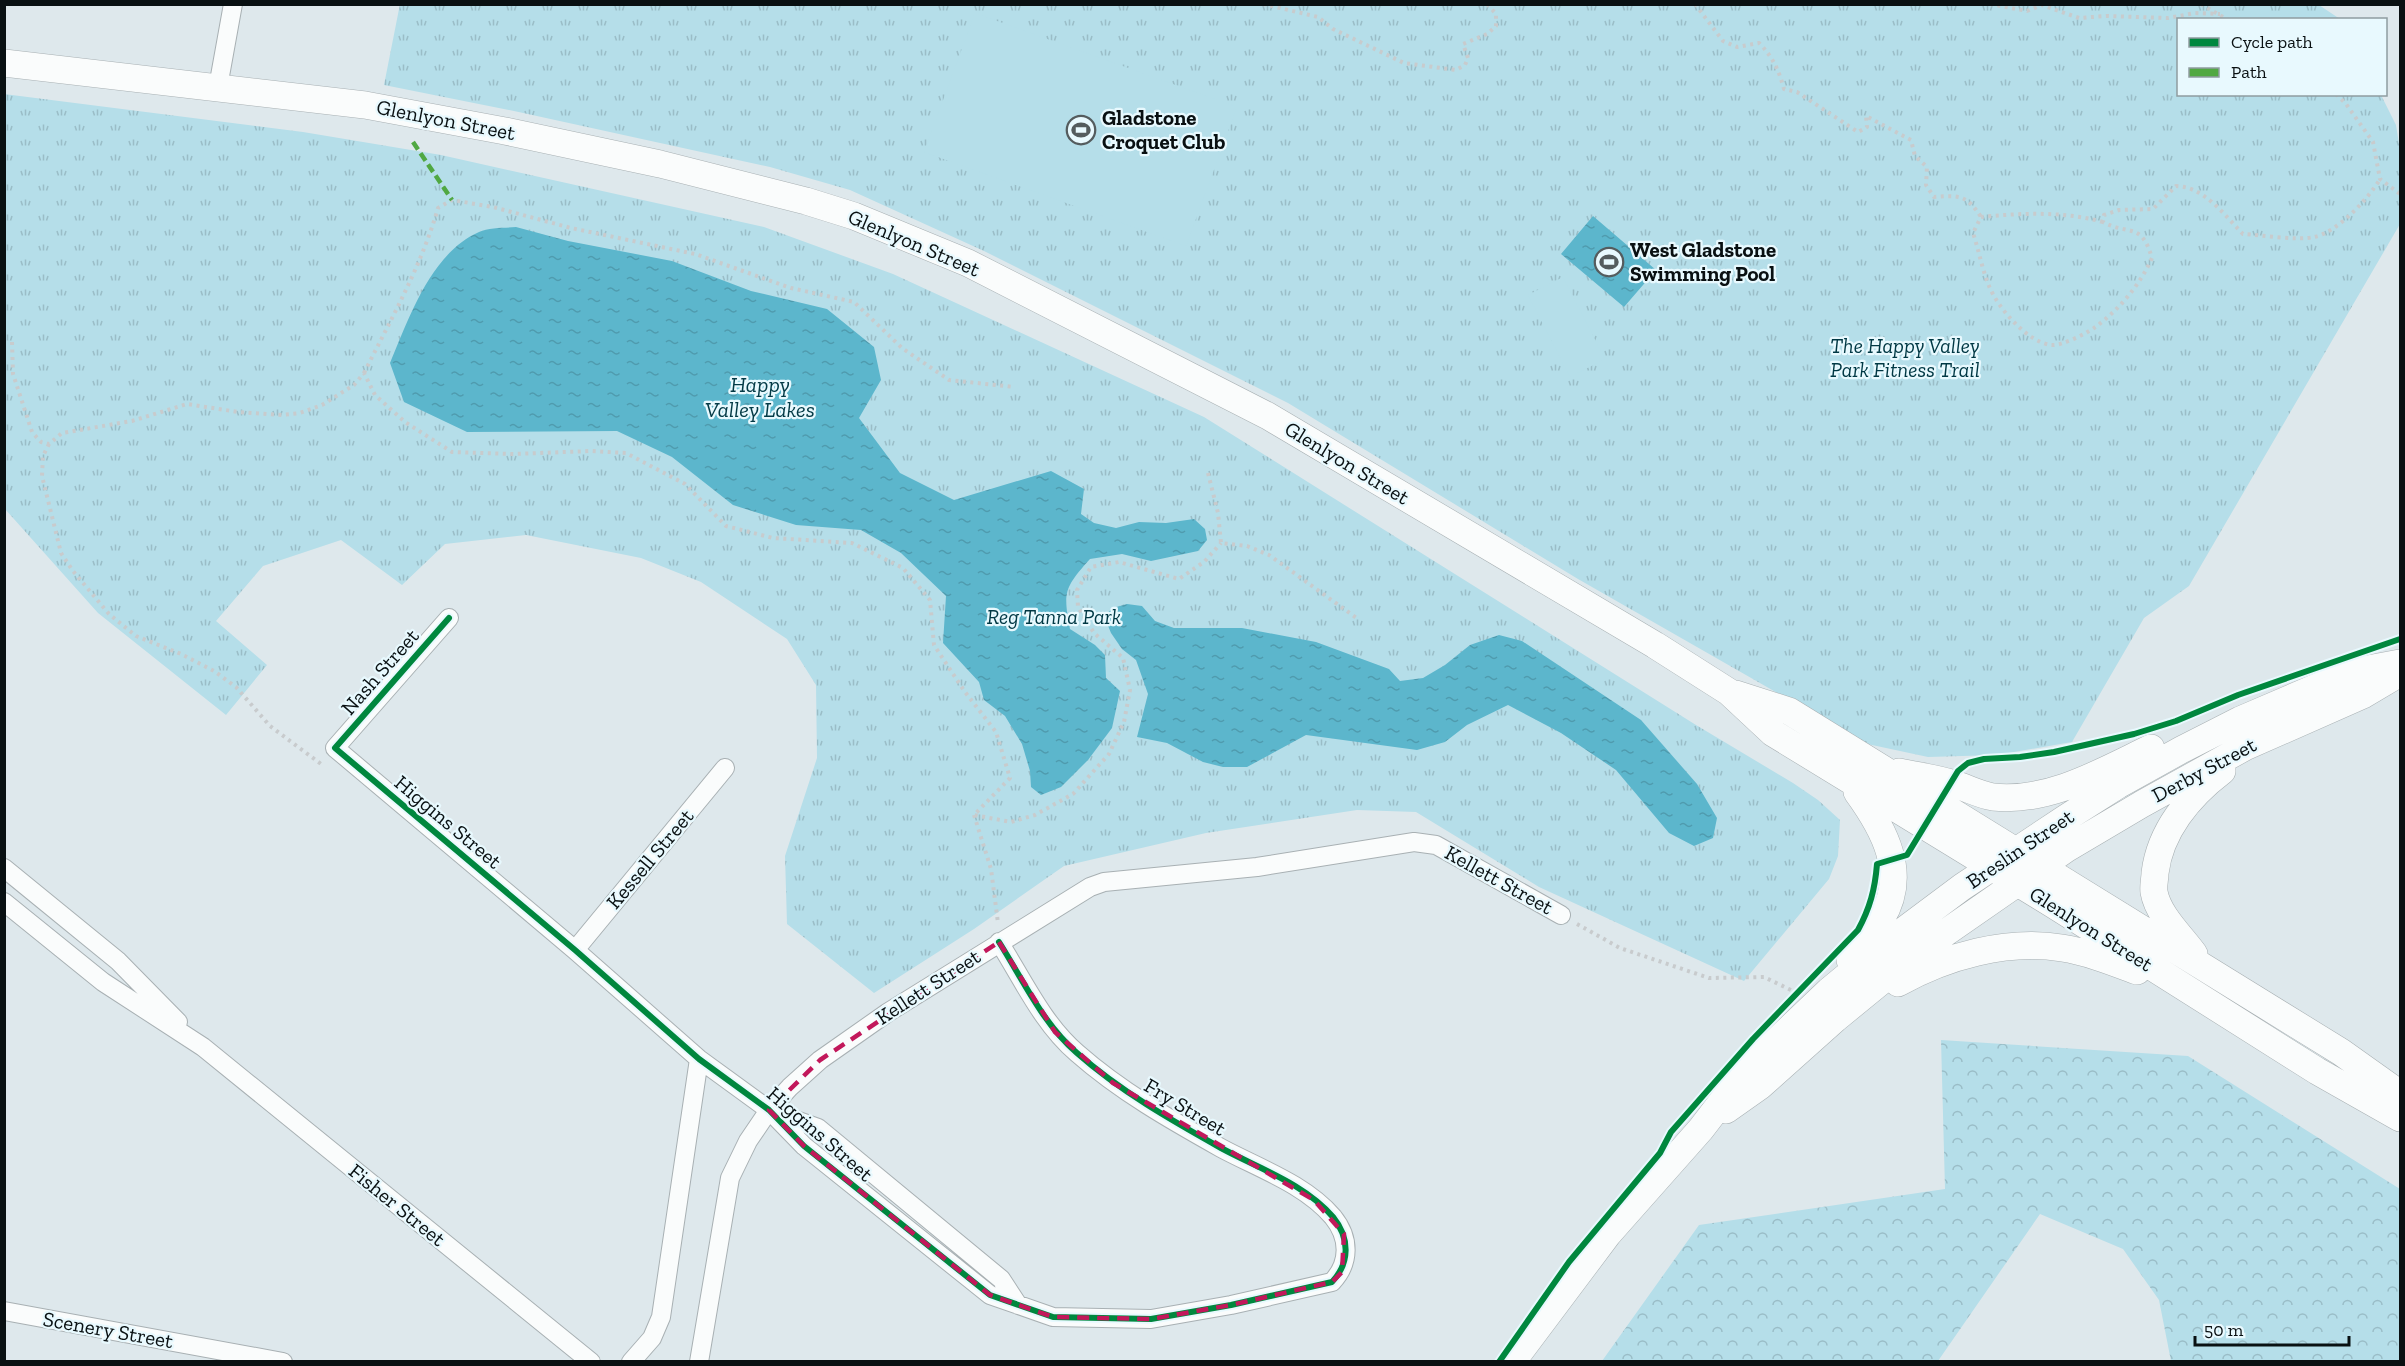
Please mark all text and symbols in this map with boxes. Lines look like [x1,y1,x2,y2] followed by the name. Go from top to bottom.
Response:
[2177,18,2387,96] legend
[2231,31,2313,53] text: Cycle path
[2231,61,2267,83] text: Path
[375,94,518,145] street label: Glenlyon Street
[1102,105,1226,154] place label: Gladstone Croquet Club
[1065,114,1097,146] sports icon: Gladstone Croquet Club
[845,204,984,282] street label: Glenlyon Street
[1630,237,1776,286] place label: West Gladstone Swimming Pool
[1593,246,1625,278] sports icon: West Gladstone Swimming Pool
[1830,333,1980,382] park label: The Happy Valley Park Fitness Trail
[705,371,815,423] water label: Happy Valley Lakes
[1281,416,1414,510] street label: Glenlyon Street
[987,604,1121,629] park label: Reg Tanna Park
[335,623,424,720] street label: Nash Street
[2147,732,2260,808] street label: Derby Street
[390,770,507,874] street label: Higgins Street
[1961,803,2078,894] street label: Breslin Street
[601,804,699,914] street label: Kessell Street
[1441,840,1558,920] street label: Kellett Street
[2025,881,2158,977] street label: Glenlyon Street
[871,943,985,1030] street label: Kellett Street
[1140,1072,1231,1141] street label: Fry Street
[762,1081,878,1186] street label: Higgins Street
[344,1158,451,1251] street label: Fisher Street
[41,1306,175,1353] street label: Scenery Street
[2195,1309,2350,1347] scale bar
[2204,1319,2244,1341] text: 50 m

